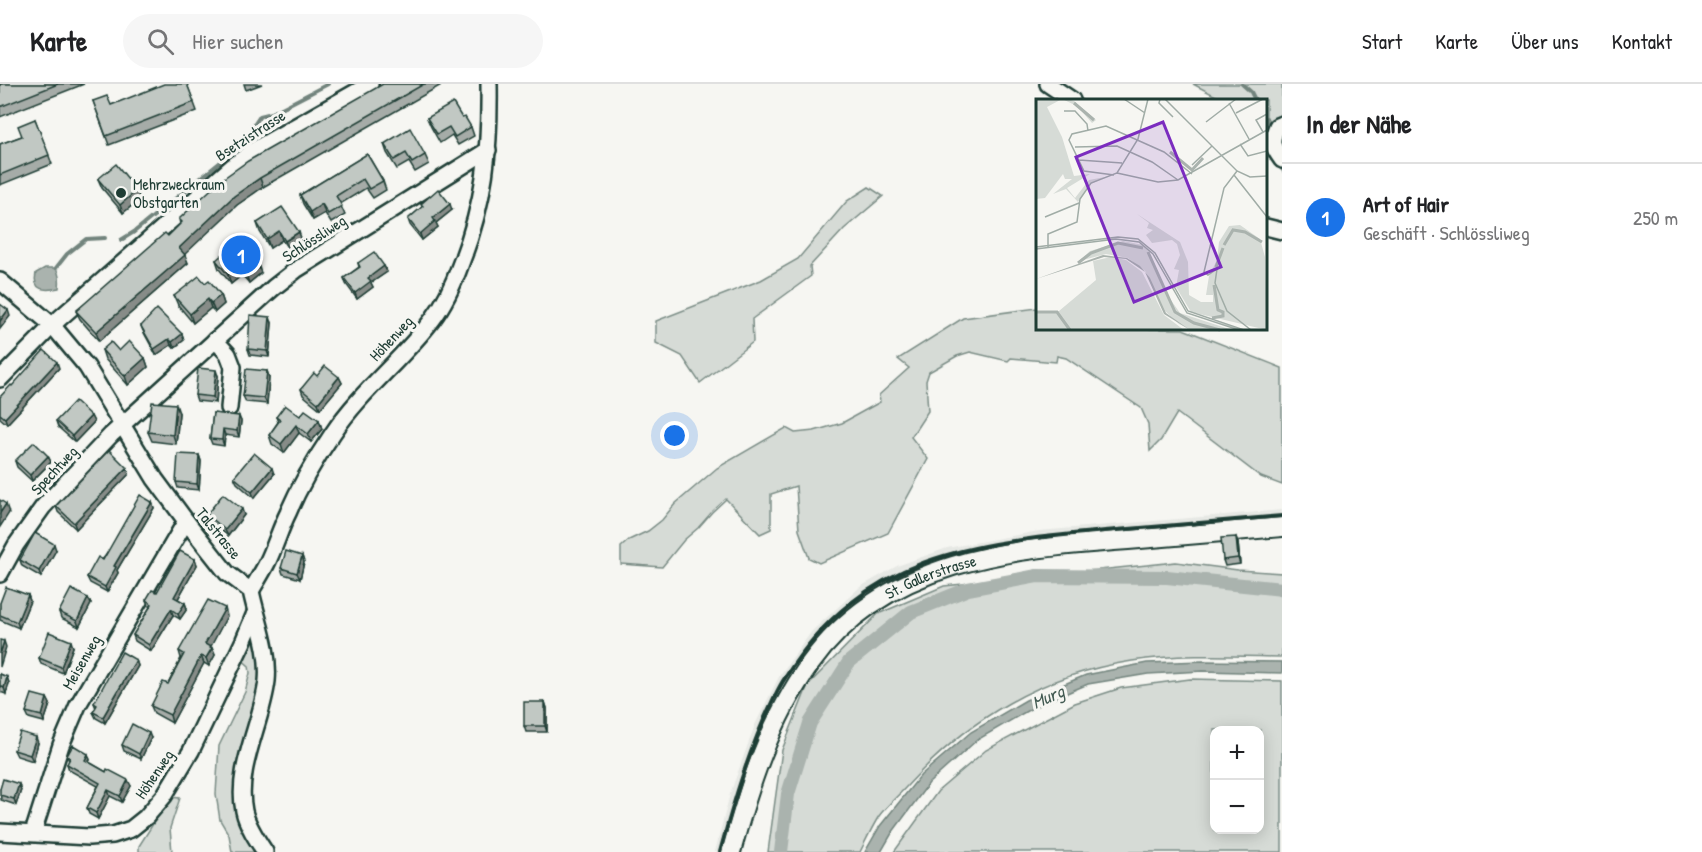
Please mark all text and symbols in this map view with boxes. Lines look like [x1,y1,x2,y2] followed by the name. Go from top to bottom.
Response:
[123,14,543,68] search box
[30,22,87,60] text: Karte
[144,25,177,58] icon: search
[192,26,283,56] text: Hier suchen
[1362,27,1402,56] text: Start
[1435,27,1478,56] text: Karte
[1511,27,1579,56] text: Über uns
[1612,27,1672,56] text: Kontakt
[1036,99,1267,330] inset map
[211,104,290,166] street label: Bsetzistrasse
[1306,106,1412,141] text: In der Nähe
[133,173,225,213] place label: Mehrzweckraum Obstgarten
[114,186,128,200] marker: Mehrzweckraum Obstgarten
[1363,189,1449,219] text: Art of Hair
[1322,204,1329,231] text: 1
[1633,204,1678,231] text: 250 m
[278,209,350,267] street label: Schlössliweg
[1363,219,1530,246] text: Geschäft · Schlössliweg
[222,232,260,278] pin: 1
[364,310,418,366] street label: Höhenweg
[660,421,689,450] your location
[26,441,82,499] street label: Spechtweg
[191,502,247,564] street label: Talstrasse
[881,549,979,604] street label: St. Gallerstrasse
[56,630,106,694] street label: Meisenweg
[1028,678,1069,715] water label: Murg
[1210,726,1264,834] map controls
[1210,726,1264,780] button: +
[129,745,179,803] street label: Höhenweg
[1210,780,1264,834] button: −

